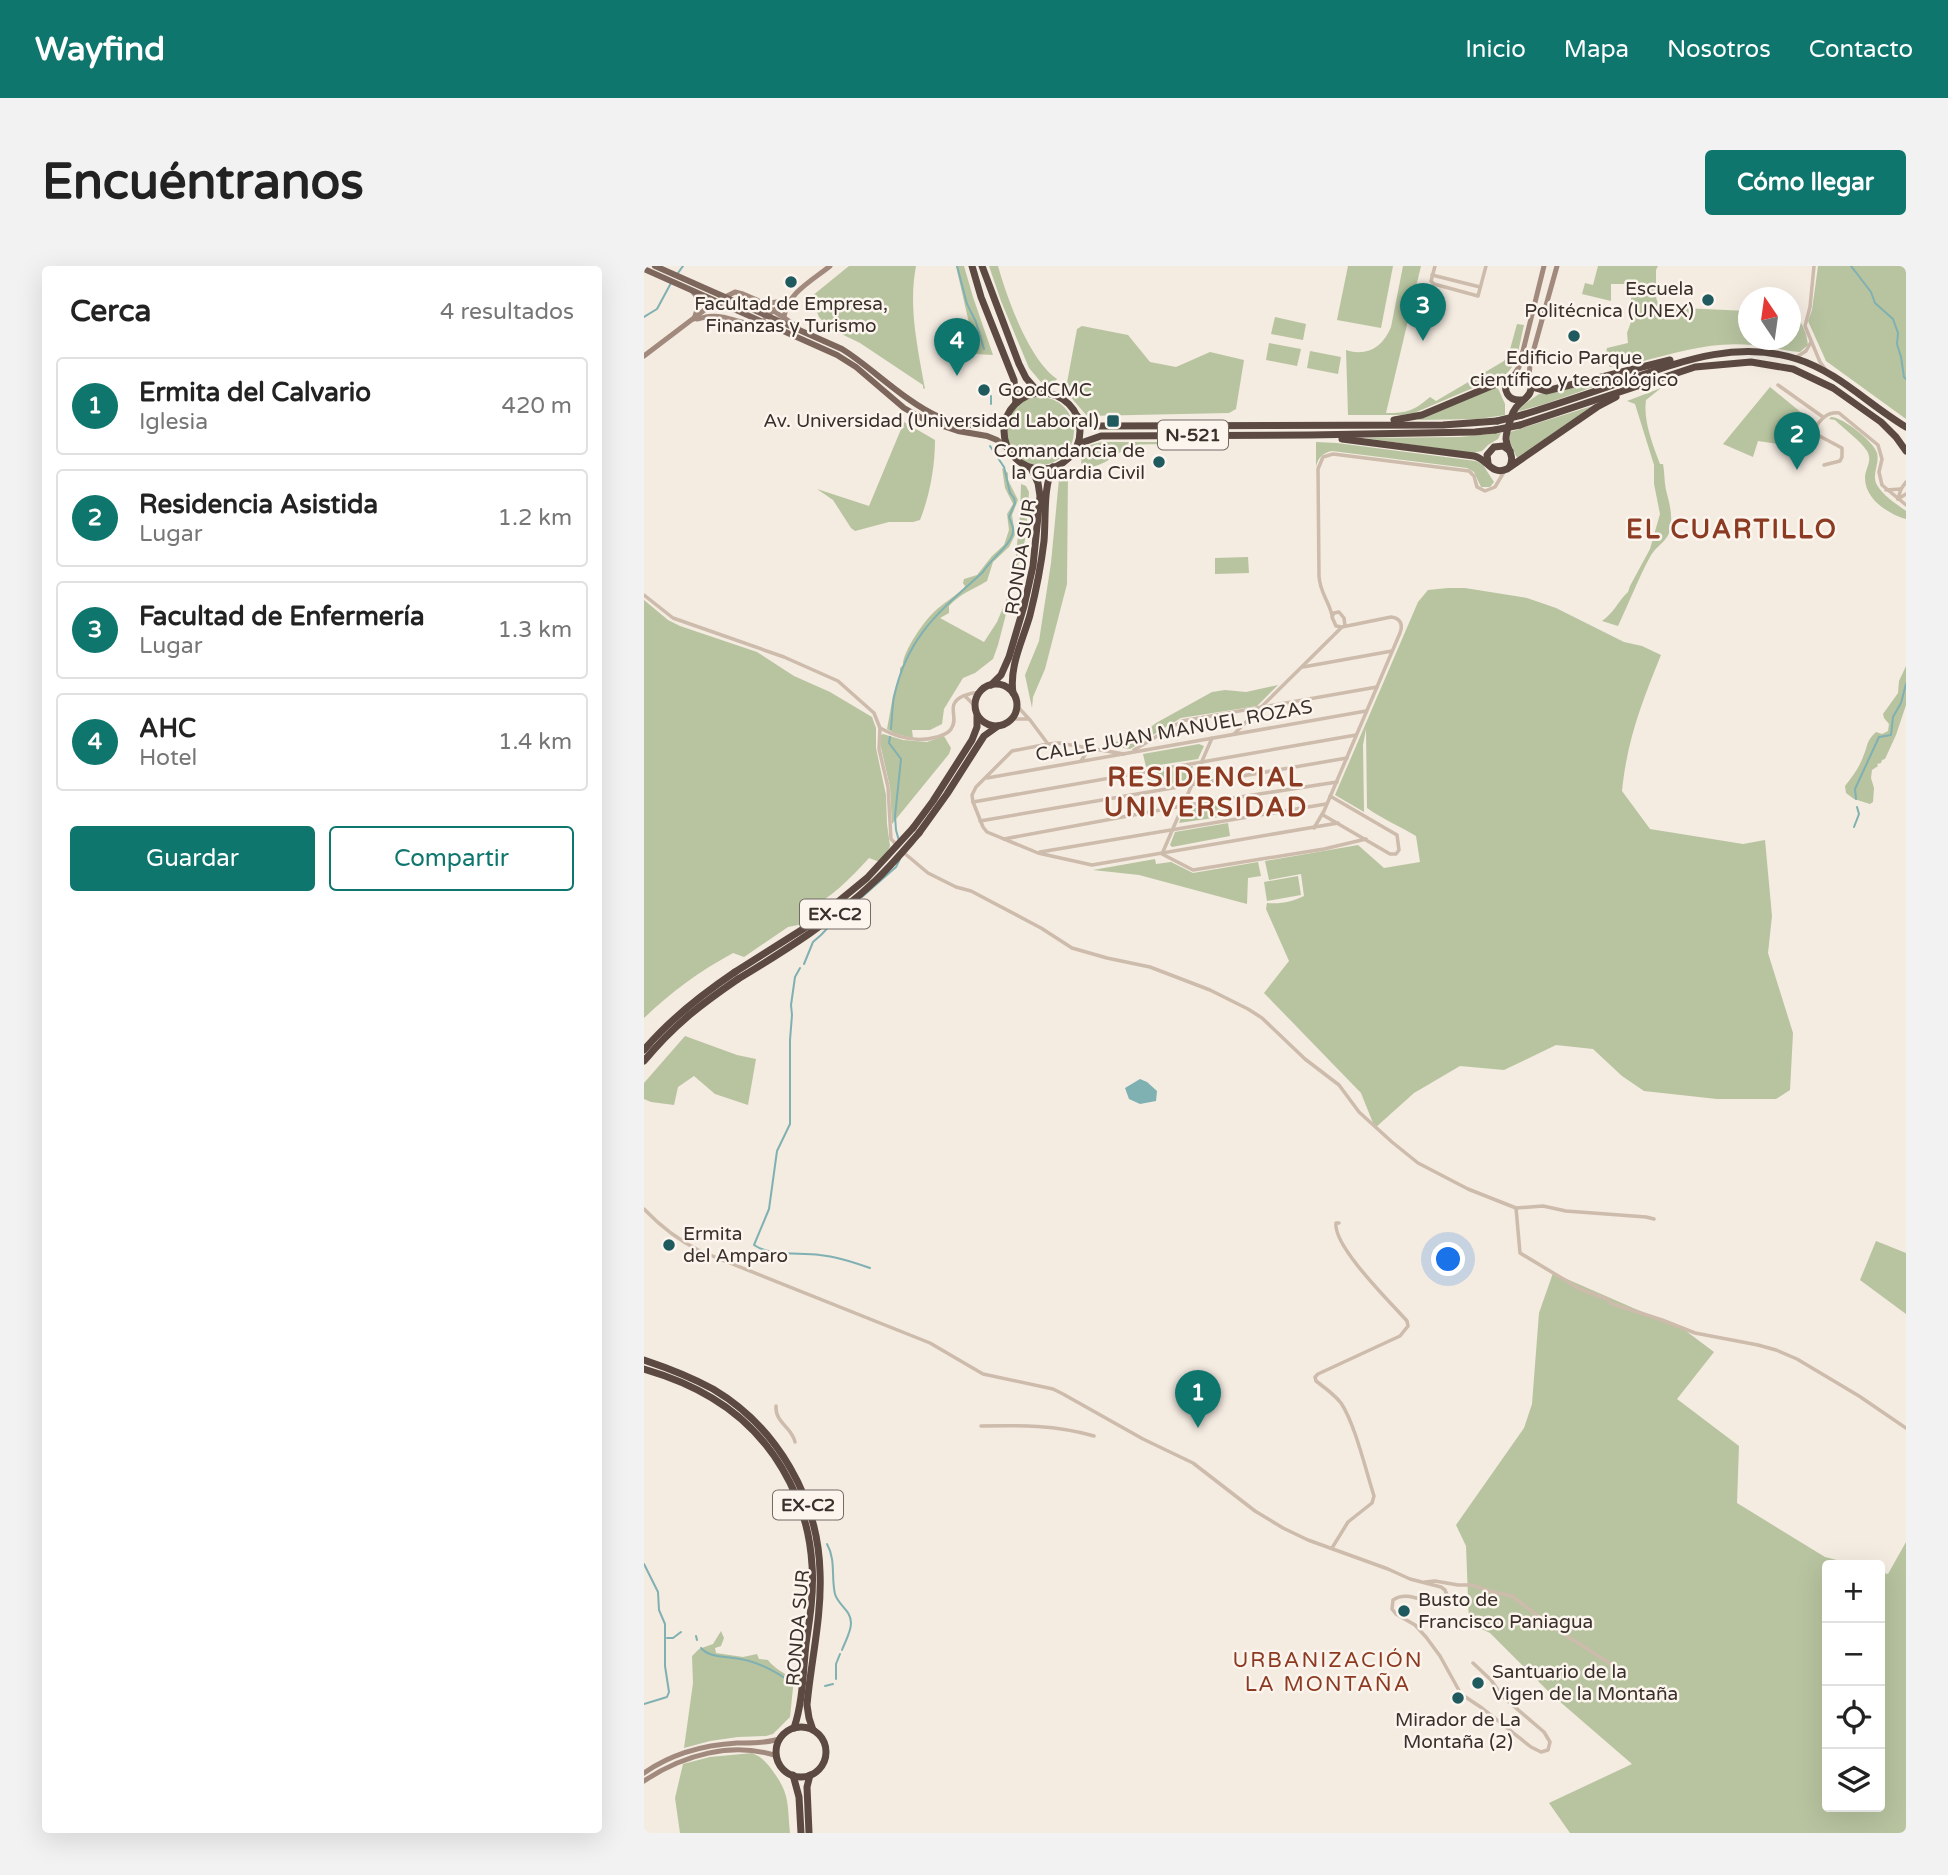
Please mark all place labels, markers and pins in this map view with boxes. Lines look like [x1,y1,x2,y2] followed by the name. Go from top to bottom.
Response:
[783,274,799,290] marker: Facultad de Empresa, Finanzas y Turismo
[1524,278,1694,322] place label: Escuela Politécnica (UNEX)
[1400,283,1446,341] pin: 3
[1700,292,1716,308] marker: Escuela Politécnica (UNEX)
[694,293,888,337] place label: Facultad de Empresa, Finanzas y Turismo
[934,318,980,376] pin: 4
[1566,328,1582,344] marker: Edificio Parque científico y tecnológico
[1470,347,1678,391] place label: Edificio Parque científico y tecnológico
[998,379,1092,401] place label: GoodCMC
[976,382,992,398] marker: GoodCMC
[763,410,1099,432] place label: Av. Universidad (Universidad Laboral)
[1774,412,1820,470] pin: 2
[1105,413,1121,429] marker: Av. Universidad (Universidad Laboral)
[993,440,1145,484] place label: Comandancia de la Guardia Civil
[1151,454,1167,470] marker: Comandancia de la Guardia Civil
[683,1223,788,1267] place label: Ermita del Amparo
[661,1237,677,1253] marker: Ermita del Amparo
[1175,1370,1221,1428] pin: 1
[1418,1589,1593,1633] place label: Busto de Francisco Paniagua
[1396,1603,1412,1619] marker: Busto de Francisco Paniagua
[1492,1661,1678,1705] place label: Santuario de la Vigen de la Montaña
[1470,1675,1486,1691] marker: Santuario de la Vigen de la Montaña
[1450,1690,1466,1706] marker: Mirador de La Montaña (2)
[1395,1709,1521,1753] place label: Mirador de La Montaña (2)

